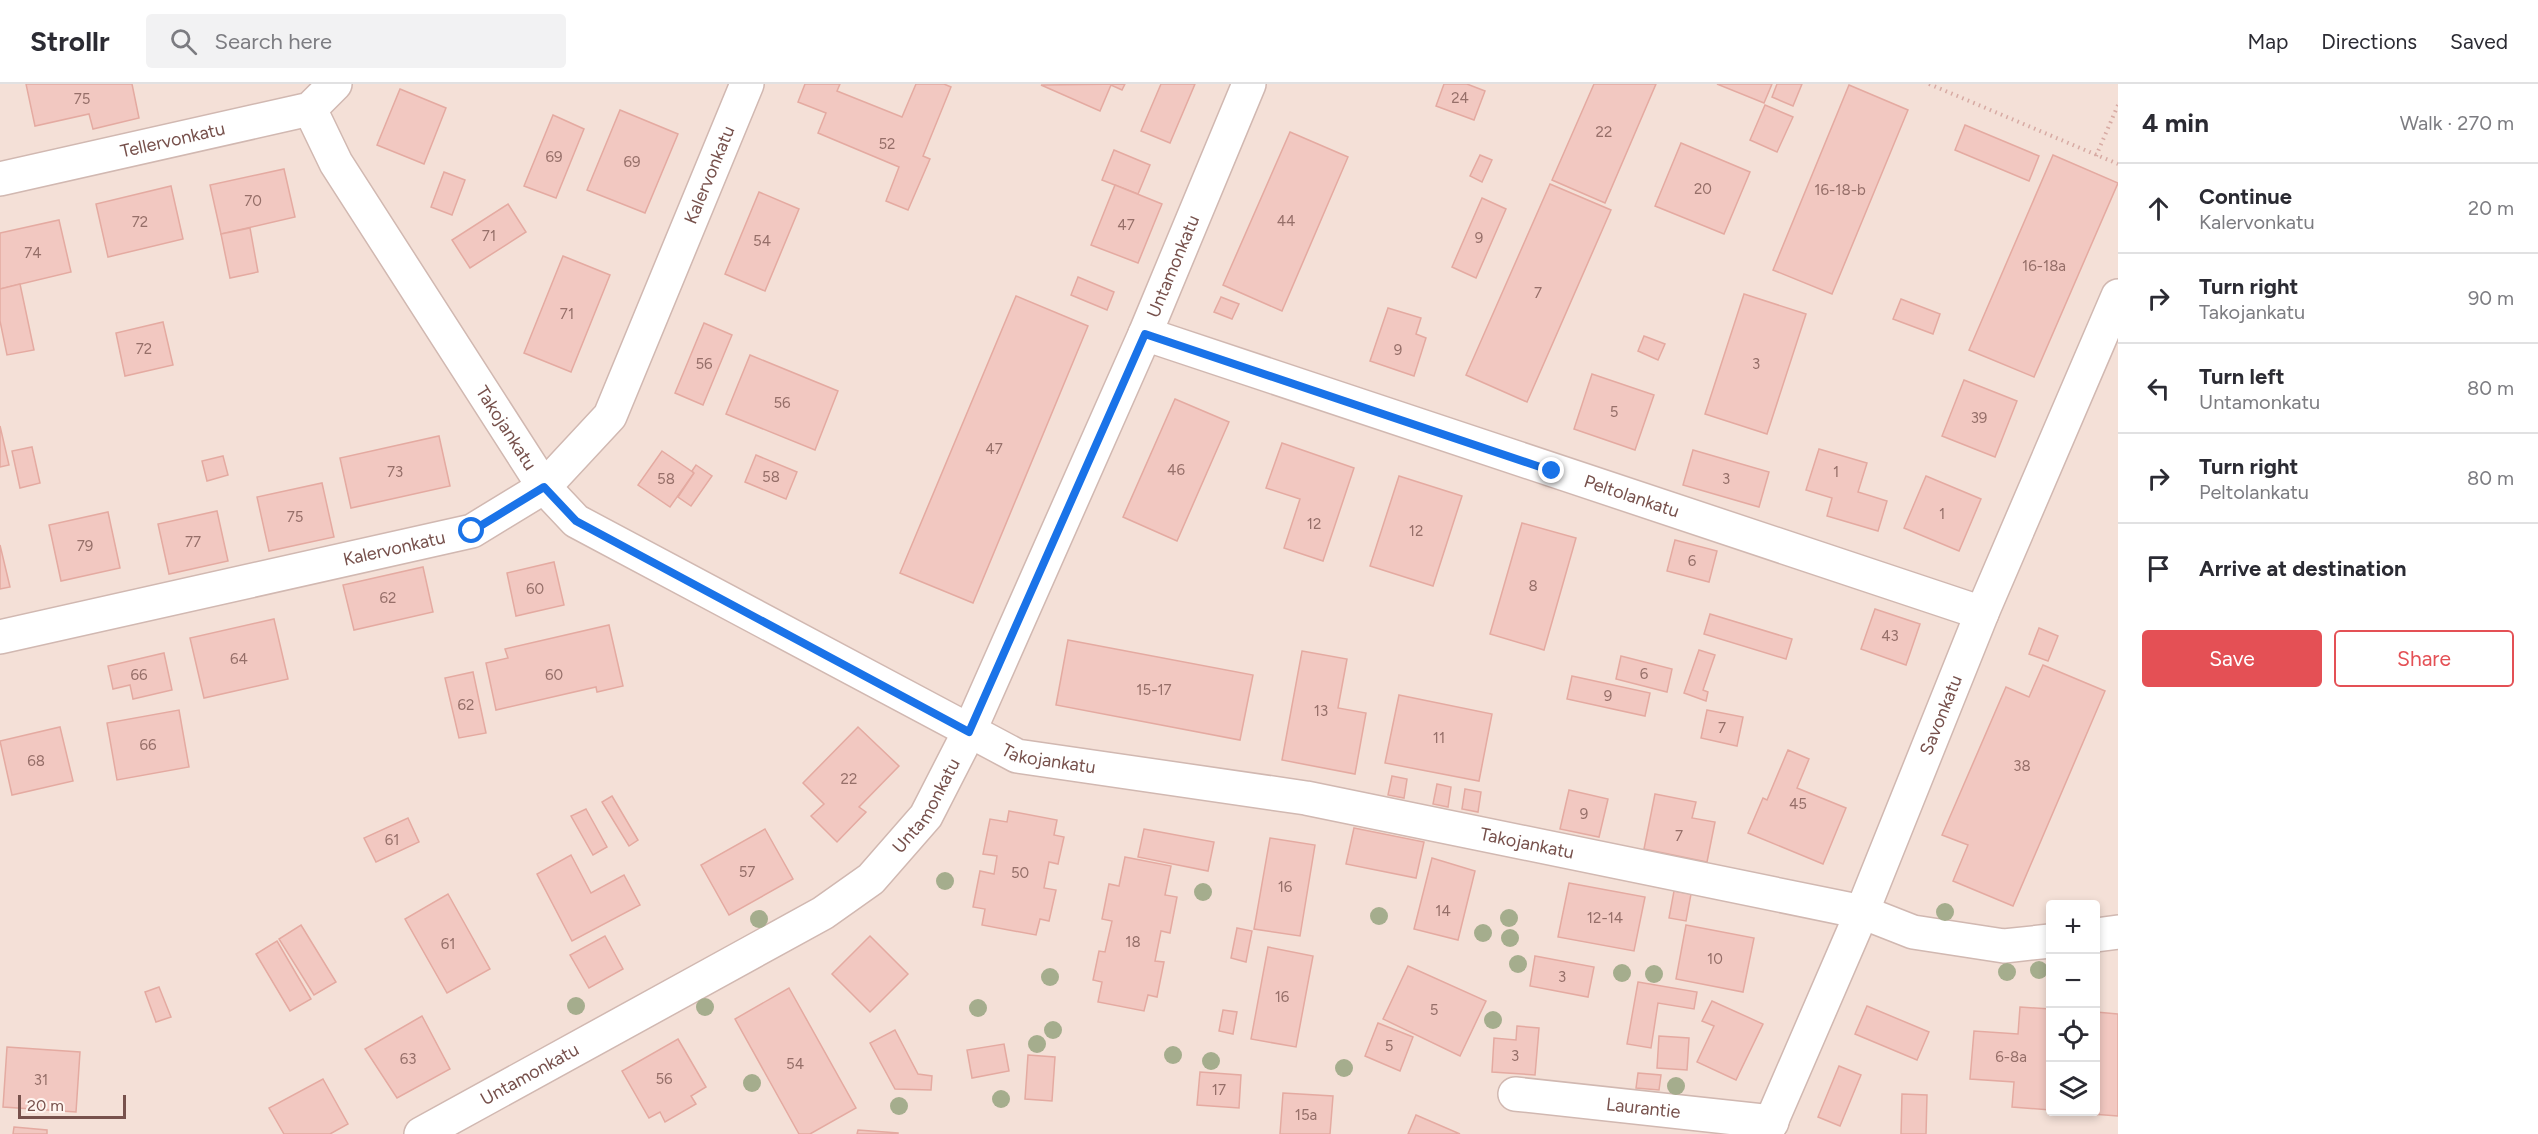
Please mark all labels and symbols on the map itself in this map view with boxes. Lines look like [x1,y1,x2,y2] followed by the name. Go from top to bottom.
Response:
[1451,89,1469,107] house number: 24
[74,90,90,108] house number: 75
[118,118,227,163] street label: Tellervonkatu
[679,122,740,227] street label: Kalervonkatu
[1596,123,1612,141] house number: 22
[878,135,896,153] house number: 52
[546,148,562,166] house number: 69
[624,153,640,171] house number: 69
[1694,180,1712,198] house number: 20
[1814,181,1866,199] house number: 16-18-b
[244,192,262,210] house number: 70
[1142,212,1204,321] street label: Untamonkatu
[1277,212,1295,230] house number: 44
[132,213,148,231] house number: 72
[1117,216,1135,234] house number: 47
[482,227,496,245] house number: 71
[1475,229,1483,247] house number: 9
[753,232,771,250] house number: 54
[24,244,42,262] house number: 74
[2022,257,2066,275] house number: 16-18a
[1534,284,1542,302] house number: 7
[560,305,574,323] house number: 71
[136,340,152,358] house number: 72
[1394,341,1402,359] house number: 9
[695,355,713,373] house number: 56
[1752,355,1760,373] house number: 3
[471,382,541,474] street label: Takojankatu
[773,394,791,412] house number: 56
[1610,403,1618,421] house number: 5
[1971,409,1987,427] house number: 39
[985,440,1003,458] house number: 47
[1538,457,1564,483] route end
[1167,461,1185,479] house number: 46
[387,463,403,481] house number: 73
[1833,463,1839,481] house number: 1
[762,468,780,486] house number: 58
[657,470,675,488] house number: 58
[1581,470,1682,522] street label: Peltolankatu
[1722,470,1730,488] house number: 3
[1939,505,1945,523] house number: 1
[287,508,303,526] house number: 75
[1307,515,1321,533] house number: 12
[458,517,484,543] route start
[1409,522,1423,540] house number: 12
[341,526,447,571] street label: Kalervonkatu
[185,533,201,551] house number: 77
[77,537,93,555] house number: 79
[1688,552,1697,570] house number: 6
[1528,577,1538,595] house number: 8
[526,580,544,598] house number: 60
[380,589,396,607] house number: 62
[1881,627,1899,645] house number: 43
[230,650,248,668] house number: 64
[1640,665,1649,683] house number: 6
[131,666,148,684] house number: 66
[545,666,563,684] house number: 60
[1915,672,1967,758] street label: Savonkatu
[1136,681,1172,699] house number: 15-17
[1604,687,1612,705] house number: 9
[458,696,474,714] house number: 62
[1314,702,1328,720] house number: 13
[1718,719,1726,737] house number: 7
[1433,729,1445,747] house number: 11
[140,736,157,754] house number: 66
[998,739,1097,778] street label: Takojankatu
[27,752,45,770] house number: 68
[888,755,965,858] street label: Untamonkatu
[2013,757,2031,775] house number: 38
[841,770,857,788] house number: 22
[1789,795,1807,813] house number: 45
[1580,805,1588,823] house number: 9
[1478,823,1576,864] street label: Takojankatu
[1675,827,1683,845] house number: 7
[385,831,399,849] house number: 61
[739,863,755,881] house number: 57
[1011,864,1029,882] house number: 50
[1278,878,1293,896] house number: 16
[1435,902,1451,920] house number: 14
[1587,909,1623,927] house number: 12-14
[1125,933,1141,951] house number: 18
[441,935,455,953] house number: 61
[1707,950,1723,968] house number: 10
[1558,968,1566,986] house number: 3
[1275,988,1290,1006] house number: 16
[1430,1001,1438,1019] house number: 5
[1385,1037,1393,1055] house number: 5
[477,1038,583,1110] street label: Untamonkatu
[1511,1047,1519,1065] house number: 3
[1995,1048,2027,1066] house number: 6-8a
[400,1050,416,1068] house number: 63
[786,1055,804,1073] house number: 54
[655,1070,673,1088] house number: 56
[34,1071,48,1089] house number: 31
[1212,1081,1226,1099] house number: 17
[18,1092,126,1120] scale bar
[1605,1093,1682,1123] street label: Laurantie
[1295,1106,1317,1124] house number: 15a

